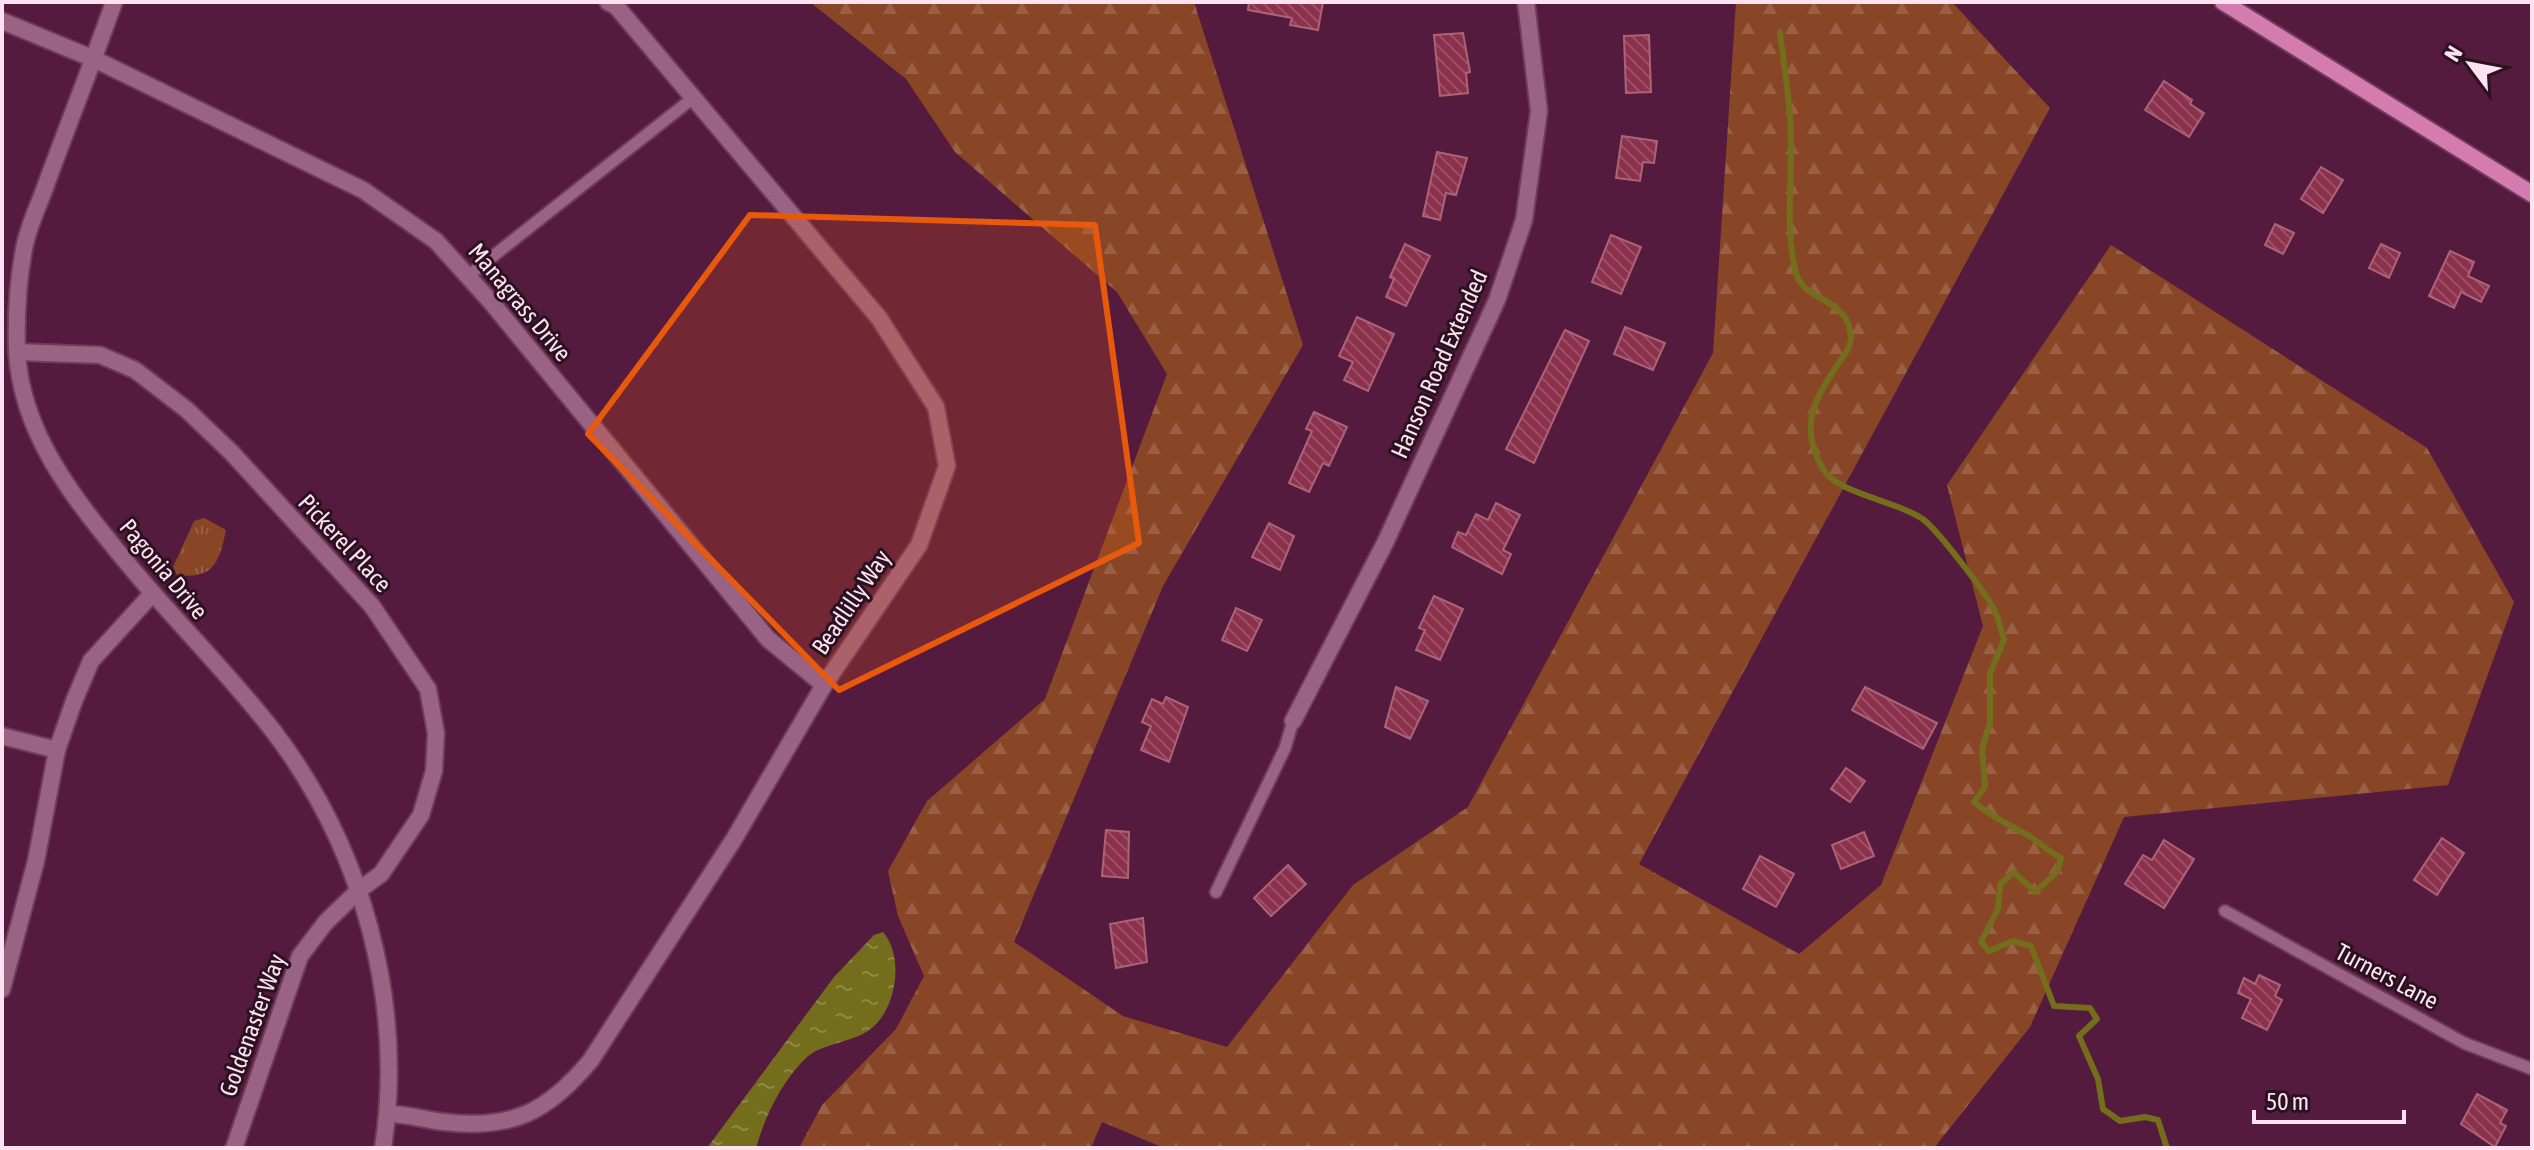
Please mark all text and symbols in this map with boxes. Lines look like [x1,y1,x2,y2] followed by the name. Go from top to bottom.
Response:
[2430,24,2510,104] north arrow
[2439,41,2468,66] text: N
[463,238,577,366] street label: Managrass Drive
[1385,266,1493,462] street label: Hanson Road Extended
[293,489,397,597] street label: Pickerel Place
[115,514,213,624] street label: Pagonia Drive
[806,545,896,659] street label: Beadlilly Way
[2331,938,2443,1014] street label: Turners Lane
[214,950,290,1100] street label: Goldenaster Way
[2254,1074,2404,1124] scale bar
[2266,1088,2309,1115] text: 50 m

